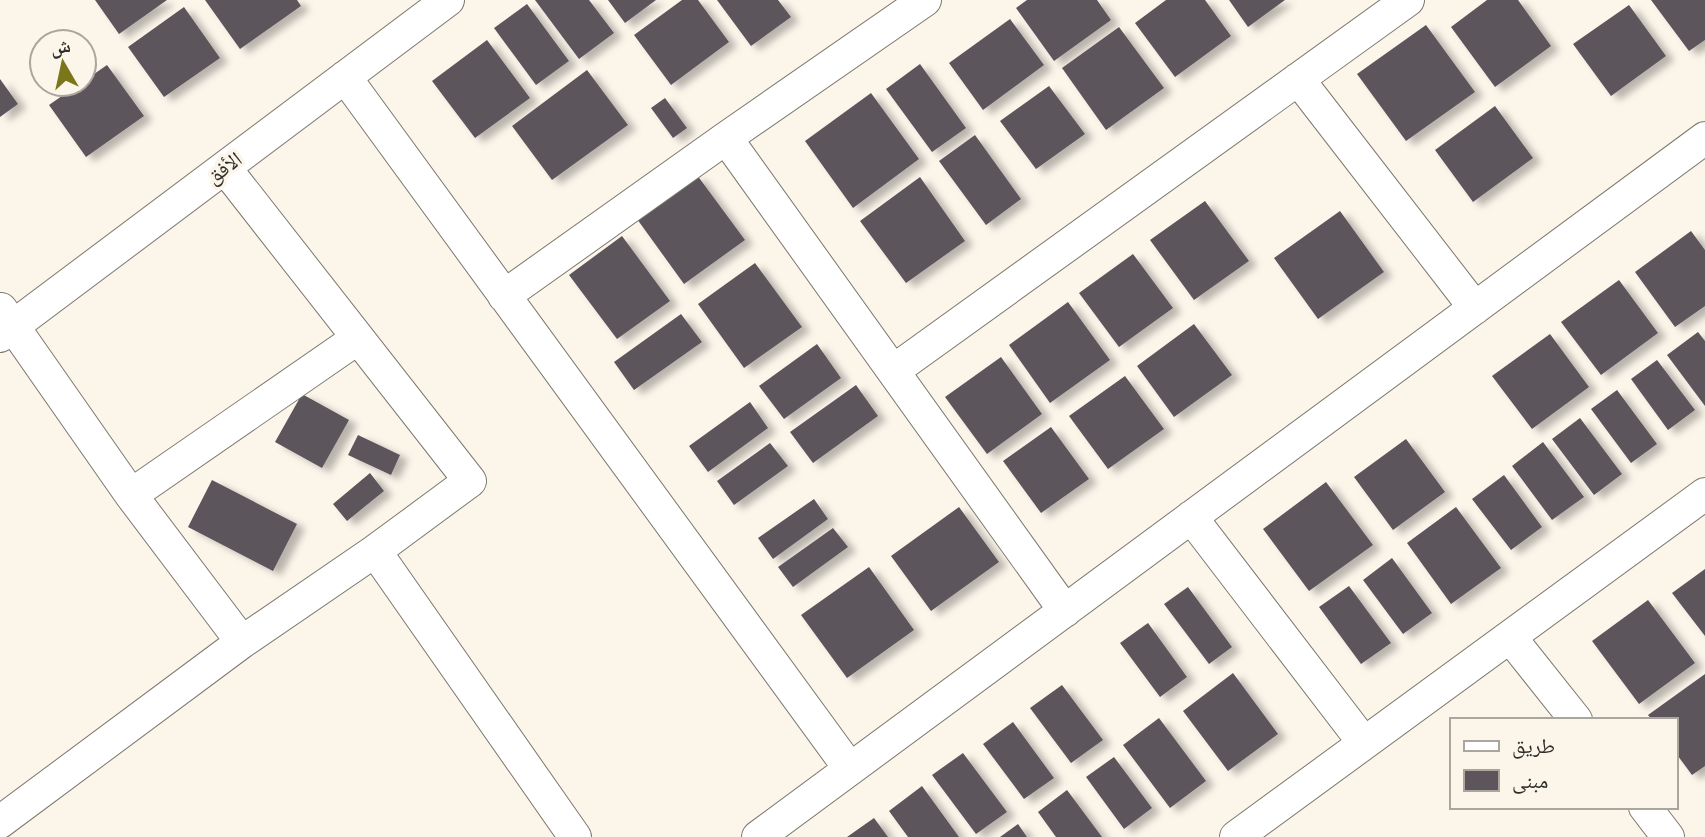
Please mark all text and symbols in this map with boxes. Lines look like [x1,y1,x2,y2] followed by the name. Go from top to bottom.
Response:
[28,28,98,98] north arrow
[49,33,72,61] text: ش
[200,145,248,191] street label: الأفق
[1450,718,1677,809] legend
[1512,732,1555,760] text: طريق
[1512,767,1548,795] text: مبنى

